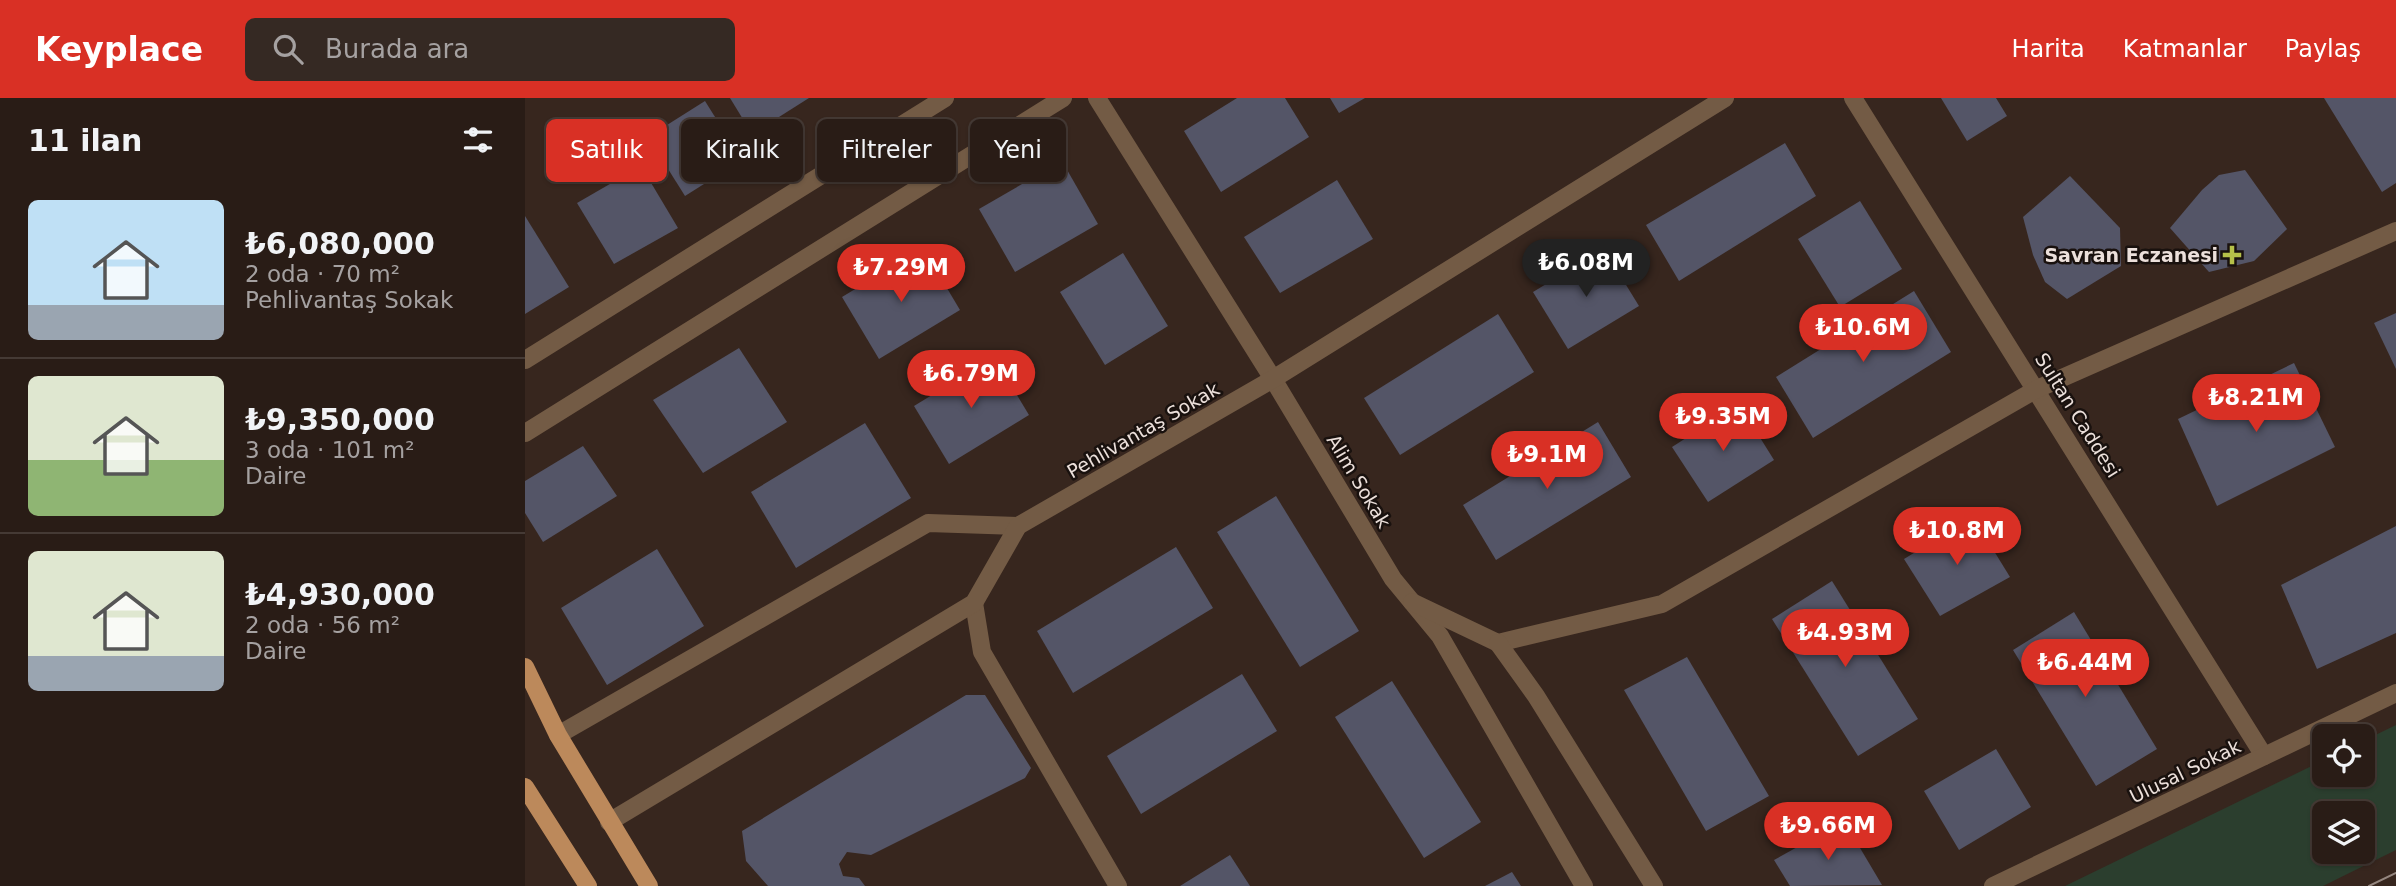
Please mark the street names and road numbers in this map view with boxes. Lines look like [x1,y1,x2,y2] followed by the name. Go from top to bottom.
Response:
[2031,349,2125,481] street label: Sultan Caddesi
[1063,377,1223,483] street label: Pehlivantaş Sokak
[1323,430,1395,532] street label: Alim Sokak
[2126,735,2244,807] street label: Ulusal Sokak

